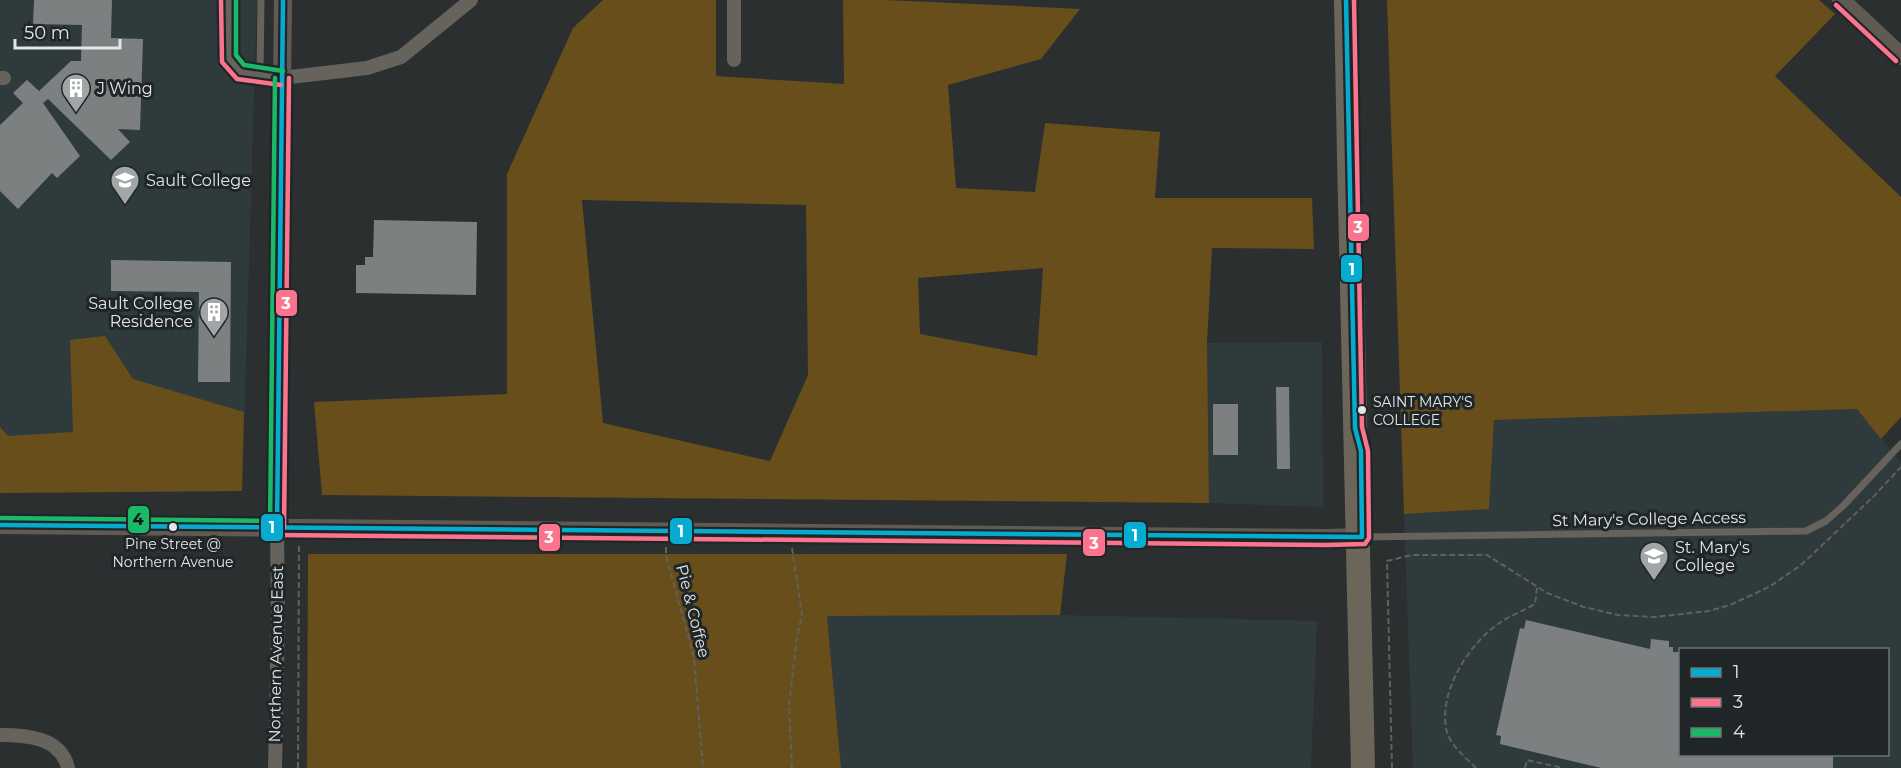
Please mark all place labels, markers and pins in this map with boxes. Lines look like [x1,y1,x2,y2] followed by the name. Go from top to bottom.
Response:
[60,72,92,114] building icon: J Wing
[96,79,153,98] place label: J Wing
[109,164,141,206] school or university icon: Sault College
[146,171,251,190] place label: Sault College
[88,294,193,331] place label: Sault College Residence
[198,296,230,338] building icon: Sault College Residence
[1373,393,1473,429] place label: SAINT MARY'S COLLEGE
[1356,404,1368,416] marker: SAINT MARY'S COLLEGE
[167,521,179,533] marker: Pine Street @ Northern Avenue
[112,535,234,571] place label: Pine Street @ Northern Avenue
[1675,538,1750,575] place label: St. Mary's College
[1638,540,1670,582] school or university icon: St. Mary's College

